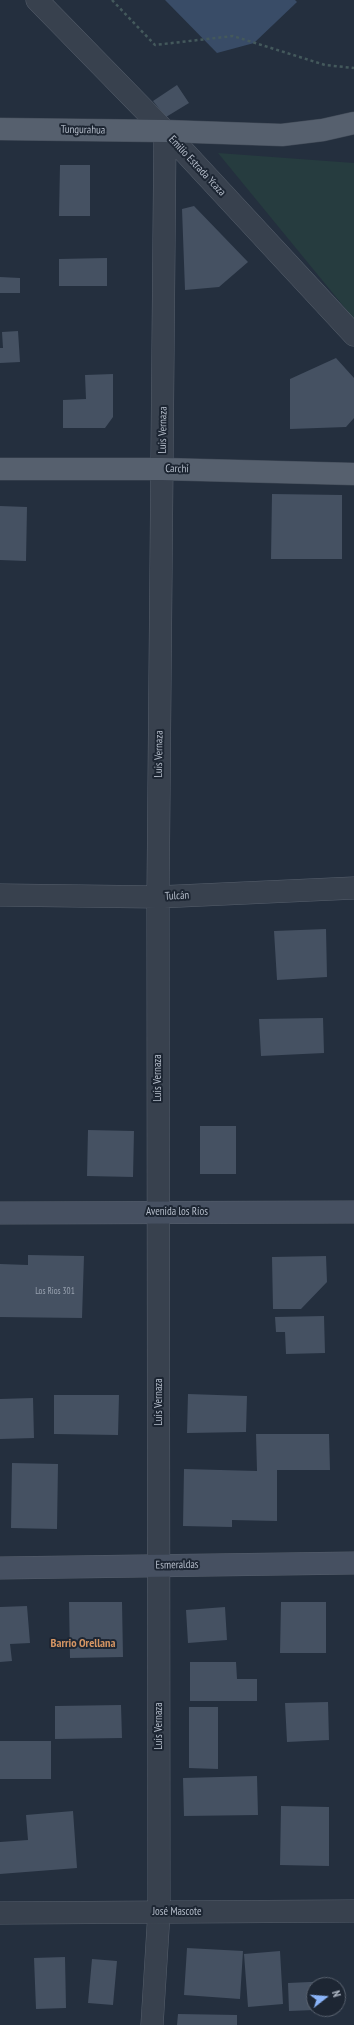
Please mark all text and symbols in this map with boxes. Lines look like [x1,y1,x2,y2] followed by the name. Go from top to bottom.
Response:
[61,123,105,137] street label: Tungurahua
[166,133,228,199] street label: Emilio Estrada Ycaza
[156,406,170,454] street label: Luis Vernaza
[165,462,189,476] street label: Carchi
[152,730,166,778] street label: Luis Vernaza
[164,889,190,903] street label: Tulcán
[151,1054,165,1102] street label: Luis Vernaza
[146,1205,208,1219] street label: Avenida los Ríos
[35,1286,75,1296] house number: Los Rios 301
[152,1378,166,1426] street label: Luis Vernaza
[155,1558,199,1572] street label: Esmeraldas
[51,1637,115,1651] district label: Barrio Orellana
[152,1702,166,1750] street label: Luis Vernaza
[152,1905,202,1919] street label: José Mascote
[306,1977,346,2017] north arrow
[329,1989,344,1999] text: N

